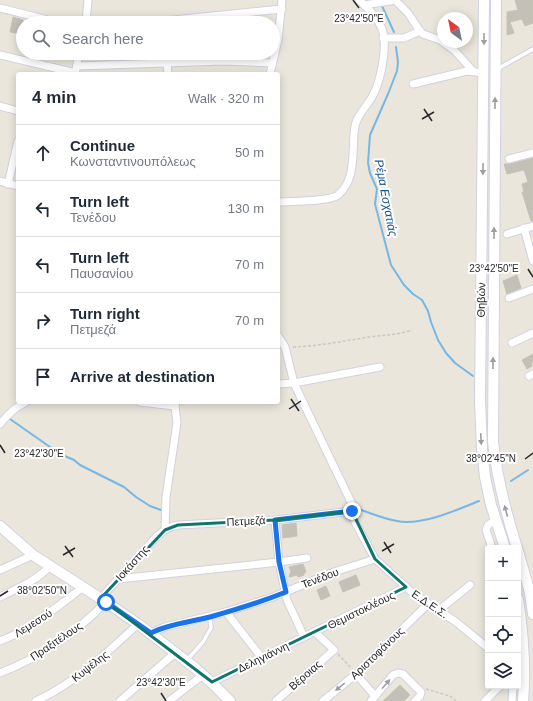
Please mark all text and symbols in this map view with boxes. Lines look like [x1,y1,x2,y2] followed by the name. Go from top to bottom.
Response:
[437,12,473,48] north arrow
[334,13,384,24] text: 23°42'50"E
[16,16,280,60] search box
[30,27,52,49] icon: search
[62,30,144,47] text: Search here
[481,33,487,46] one-way arrow
[32,88,76,107] text: 4 min
[188,91,264,106] text: Walk · 320 m
[492,96,498,109] one-way arrow
[70,137,135,154] text: Continue
[32,142,54,164] icon: ahead
[235,145,264,160] text: 50 m
[70,154,196,169] text: Κωνσταντινουπόλεως
[372,158,400,238] water label: Ρέμα Εσχατιάς
[480,163,486,176] one-way arrow
[70,193,129,210] text: Turn left
[32,198,54,220] icon: left
[228,201,264,216] text: 130 m
[70,210,116,225] text: Τενέδου
[491,226,497,239] one-way arrow
[70,249,129,266] text: Turn left
[32,254,54,276] icon: left
[235,257,264,272] text: 70 m
[469,263,519,274] text: 23°42'50"E
[70,266,133,281] text: Παυσανίου
[475,282,487,318] street label: Θηβών
[70,305,140,322] text: Turn right
[32,310,54,332] icon: right
[235,313,264,328] text: 70 m
[70,322,116,337] text: Πετμεζά
[490,356,496,369] one-way arrow
[32,366,54,388] icon: arrive
[70,368,215,385] text: Arrive at destination
[478,433,485,445] one-way arrow
[14,448,64,459] text: 23°42'30"E
[466,453,516,464] text: 38°02'45"N
[343,502,361,520] route end
[503,504,509,516] one-way arrow
[226,514,266,528] street label: Πετμεζά
[113,543,151,583] street label: Ιοκάστης
[485,545,521,689] map controls
[485,545,521,581] button: +
[300,565,340,591] street label: Τενέδου
[485,581,521,617] button: −
[17,585,67,596] text: 38°02'50"N
[410,588,450,620] street label: Ε.Δ.Ε.Σ.
[326,589,396,631] street label: Θεμιστοκλέους
[97,593,115,611] route start
[12,607,54,639] street label: Λεμεσού
[485,617,521,653] button: locate
[28,619,84,663] street label: Πραξιτέλους
[348,625,406,681] street label: Αριστοφάνους
[236,639,290,675] street label: Δεληγιάννη
[69,648,111,684] street label: Κυψέλης
[485,653,521,689] button: layers
[286,658,324,692] street label: Βέροιας
[136,677,186,688] text: 23°42'30"E
[381,679,390,690] one-way arrow
[334,683,345,692] one-way arrow

